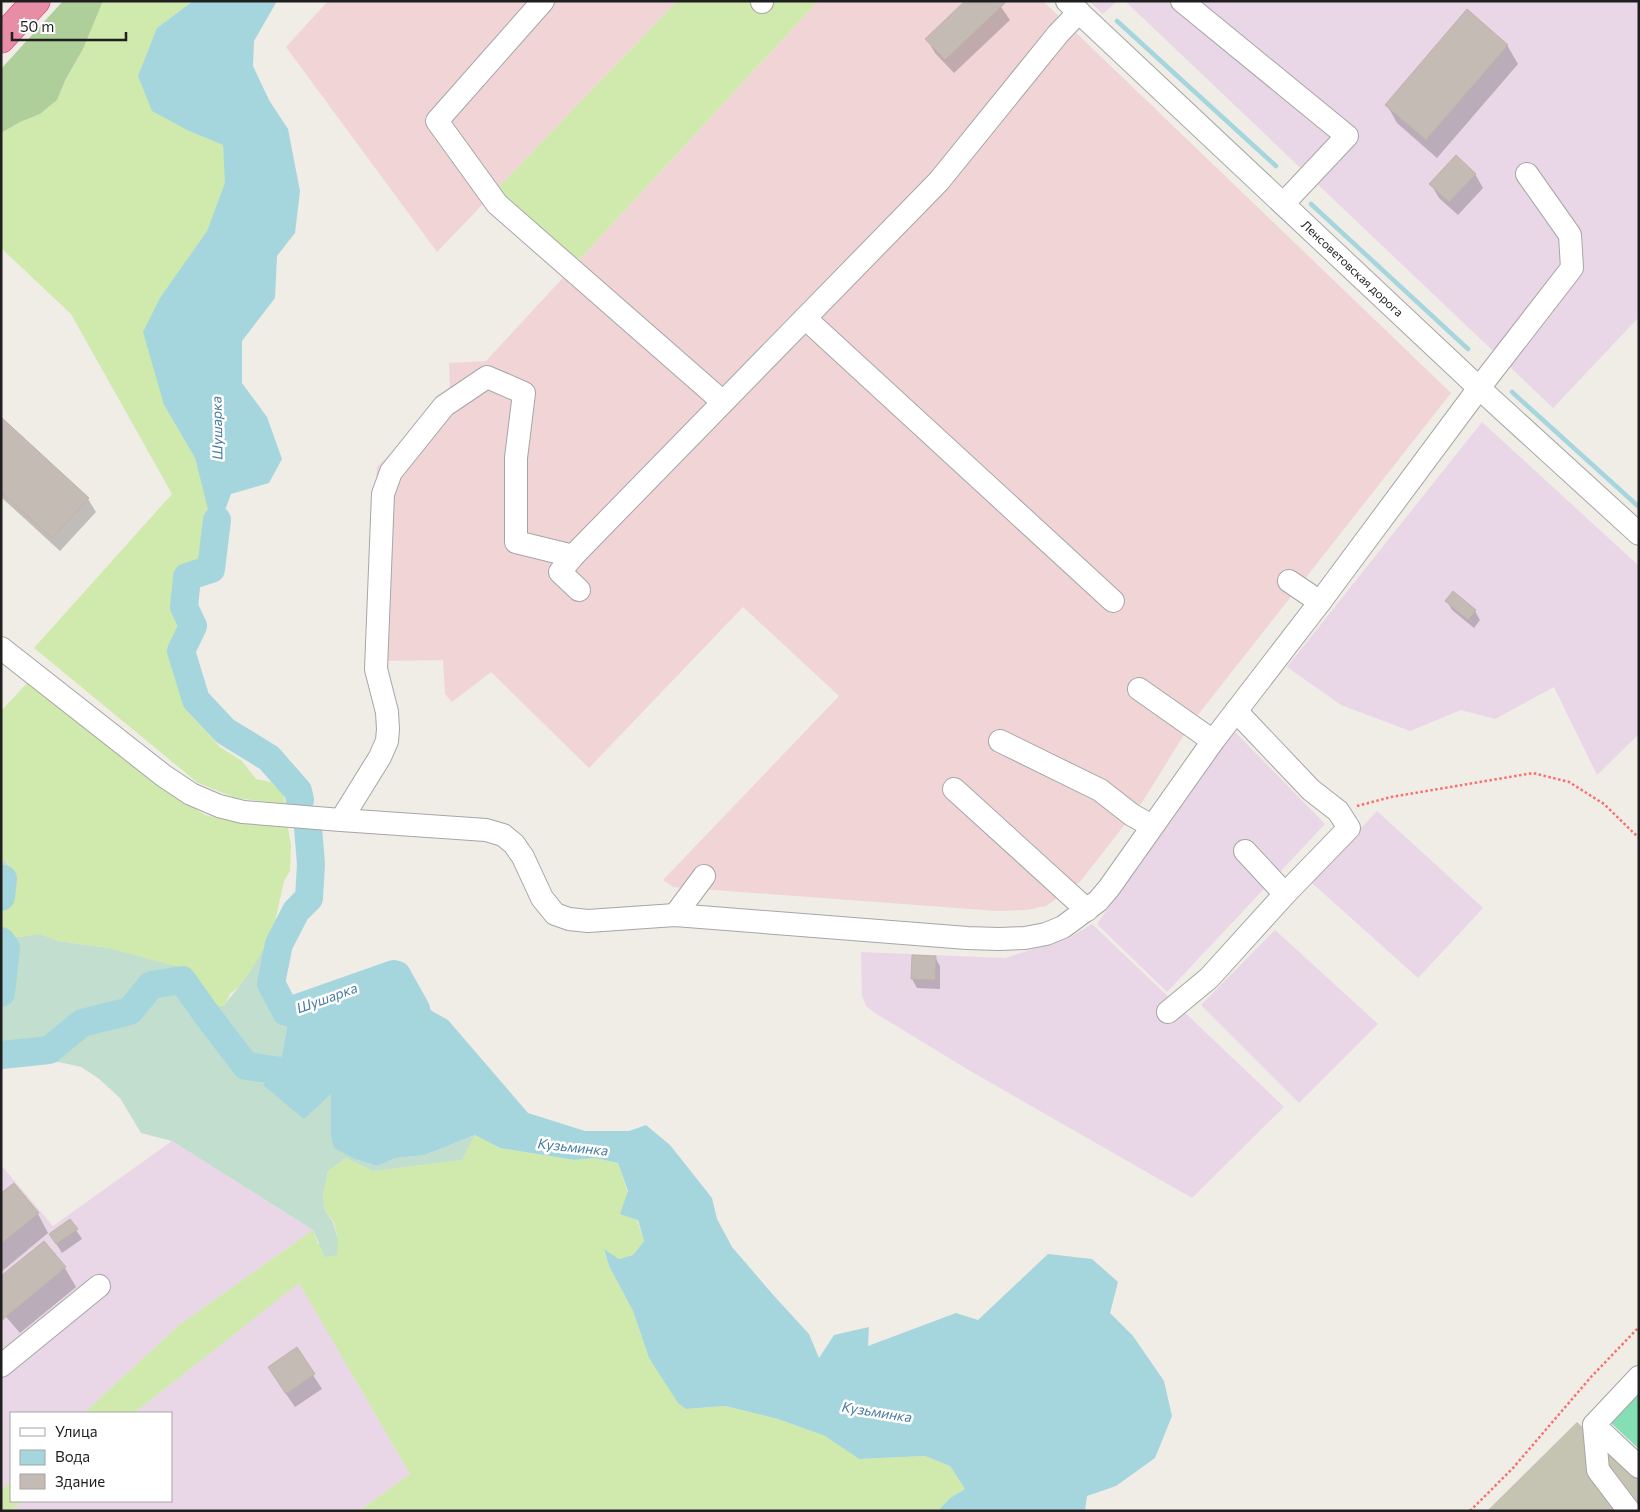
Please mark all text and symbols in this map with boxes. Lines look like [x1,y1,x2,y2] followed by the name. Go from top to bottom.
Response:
[12,10,126,42] scale bar
[20,17,54,35] text: 50 m
[1299,217,1406,319] street label: Ленсоветовская дорога
[207,396,226,460] water label: Шушарка
[294,979,360,1016] water label: Шушарка
[537,1134,609,1159] water label: Кузьминка
[841,1398,913,1425] water label: Кузьминка
[10,1412,172,1502] legend
[55,1422,97,1440] text: Улица
[55,1447,90,1465] text: Вода
[55,1472,105,1490] text: Здание

